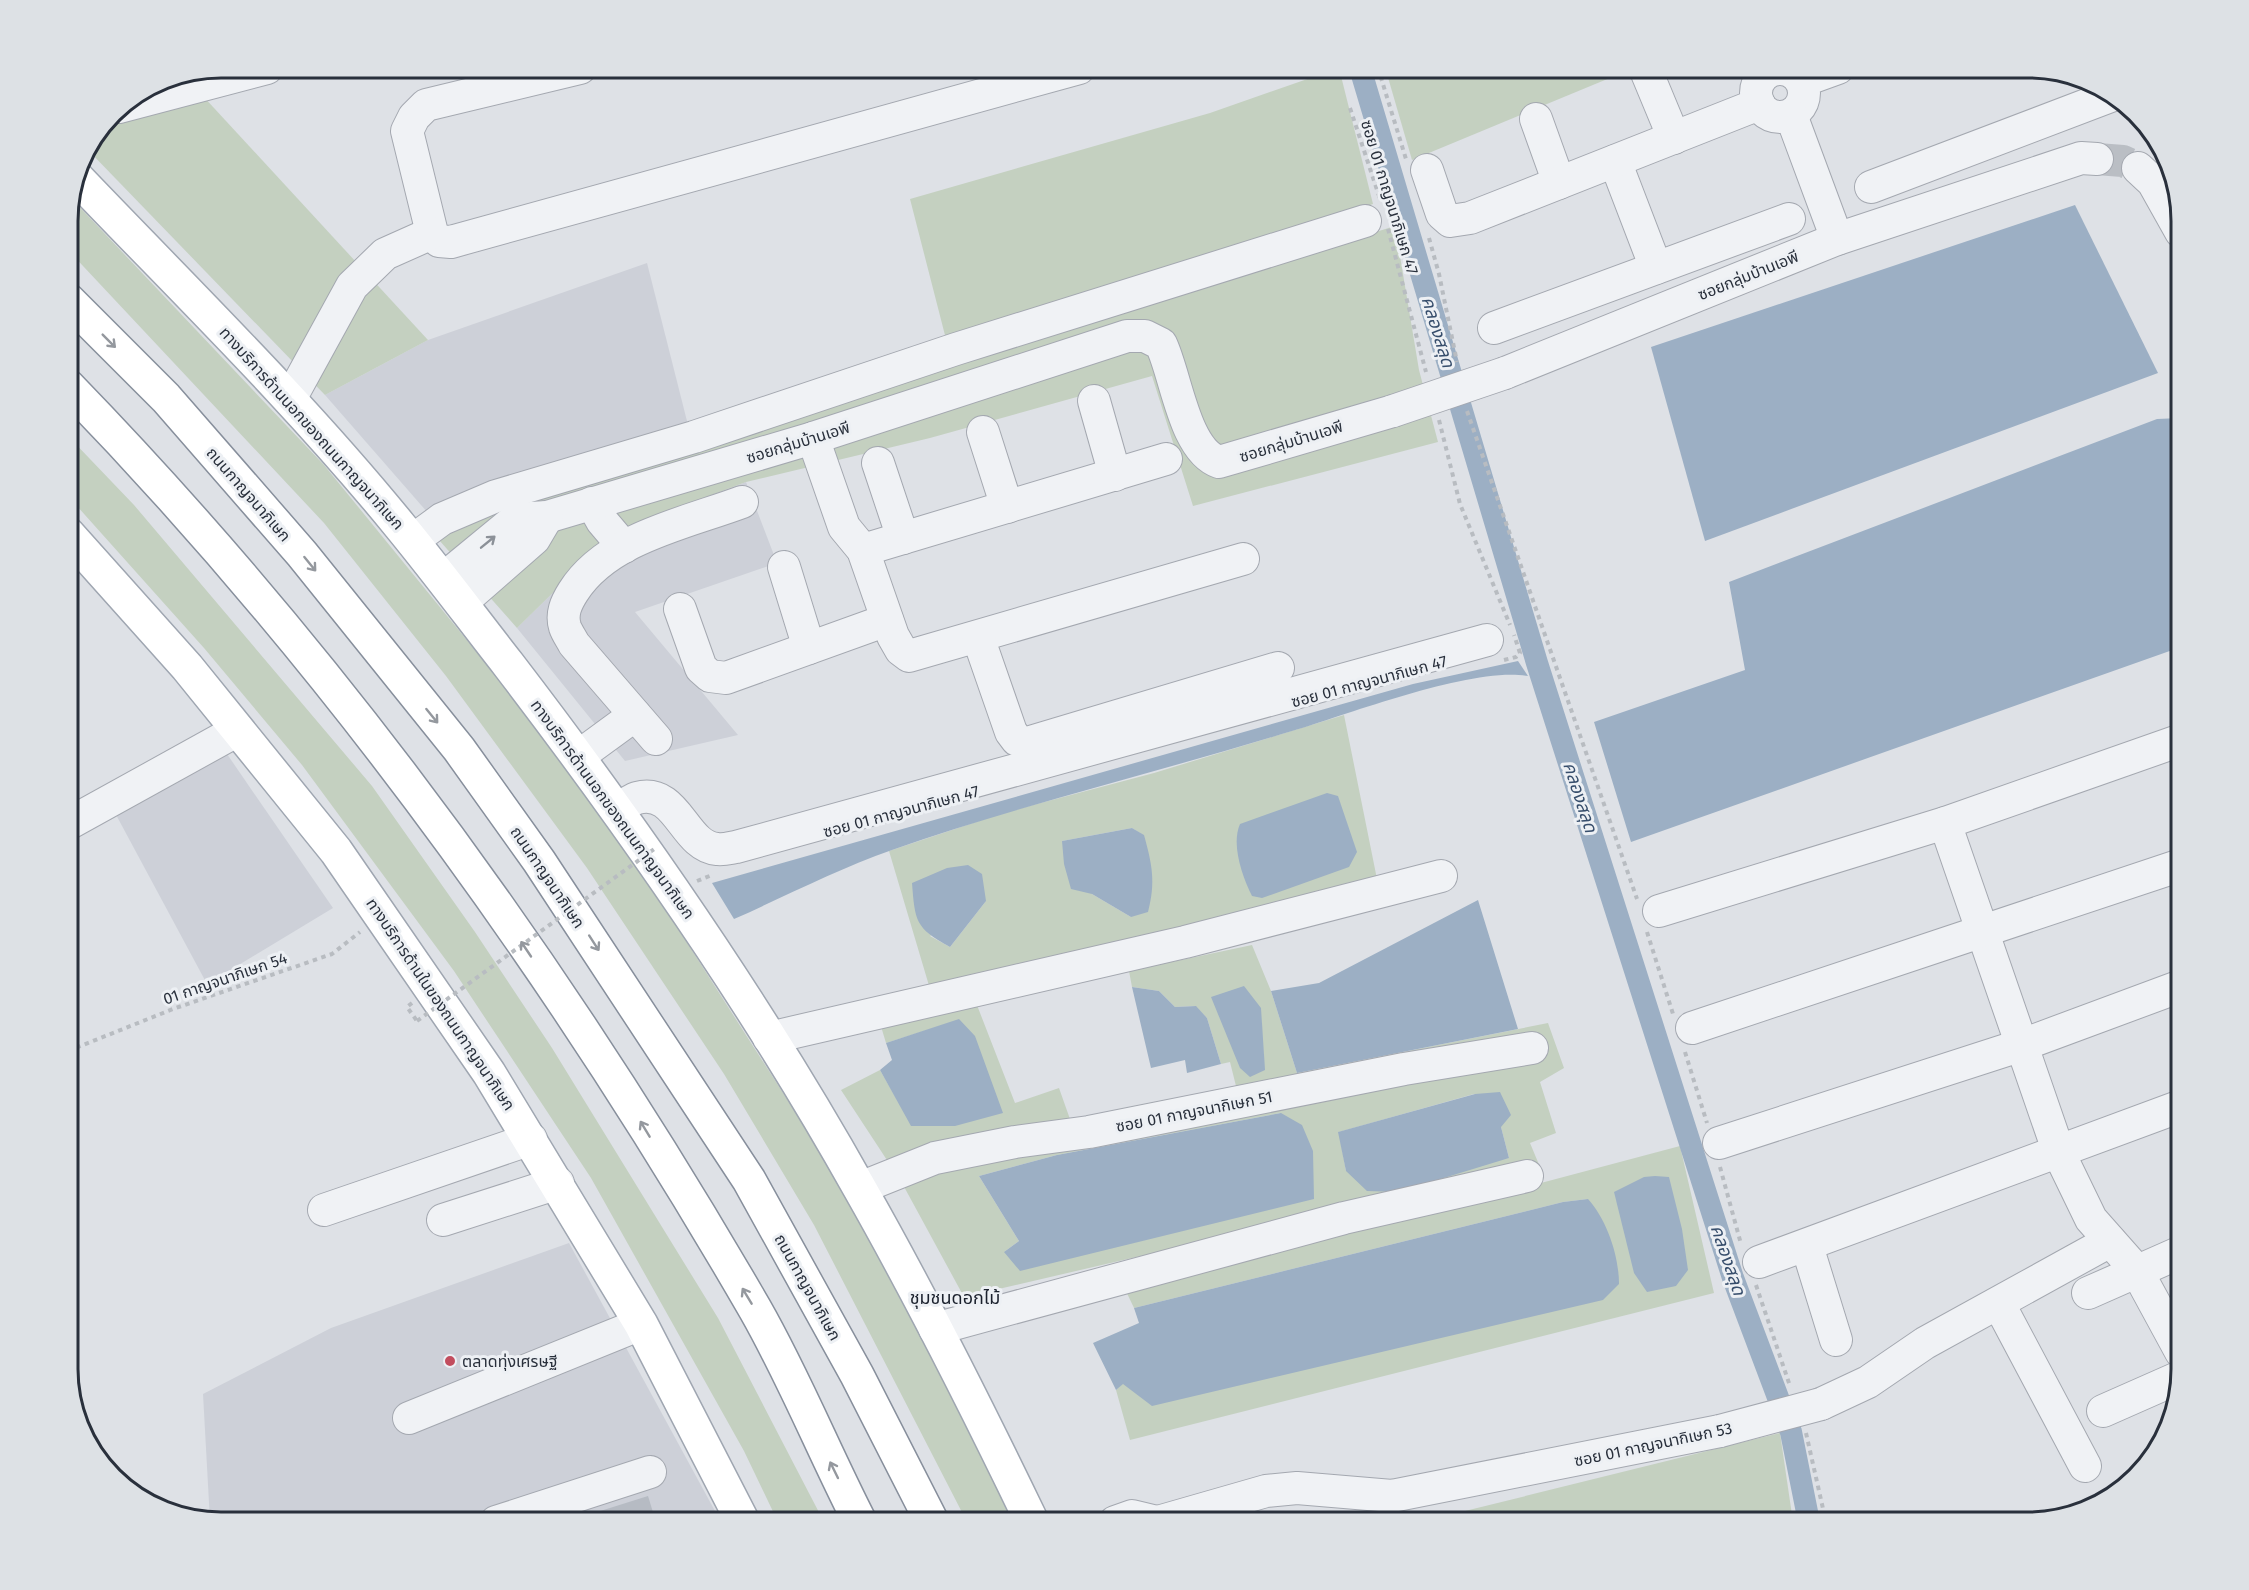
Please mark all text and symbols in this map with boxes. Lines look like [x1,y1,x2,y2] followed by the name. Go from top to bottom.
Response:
[1357,118,1422,277] street label: ซอย 01 กาญจนาภิเษก 47
[1695,247,1801,304] street label: ซอยกลุ่มบ้านเอพี
[1417,294,1459,371] water label: คลองสลุด
[216,323,408,533] street label: ทางบริการด้านนอกของถนนกาญจนาภิเษก
[102,334,117,349] one-way arrow
[1237,417,1345,466] street label: ซอยกลุ่มบ้านเอพี
[744,418,852,467] street label: ซอยกลุ่มบ้านเอพี
[203,443,295,545] street label: ถนนกาญจนาภิเษก
[480,535,495,549] one-way arrow
[303,556,316,572] one-way arrow
[1289,652,1449,711] street label: ซอย 01 กาญจนาภิเษก 47
[527,696,699,922] street label: ทางบริการด้านนอกของถนนกาญจนาภิเษก
[425,708,439,723] one-way arrow
[1558,759,1602,836] water label: คลองสลุด
[821,782,981,841] street label: ซอย 01 กาญจนาภิเษก 47
[507,822,589,932] street label: ถนนกาญจนาภิเษก
[362,895,519,1114] street label: ทางบริการด้านในของถนนกาญจนาภิเษก
[587,935,600,952] one-way arrow
[520,941,532,958] one-way arrow
[161,948,290,1009] street label: 01 กาญจนาภิเษก 54
[1114,1087,1274,1136] street label: ซอย 01 กาญจนากิเษก 51
[639,1121,651,1138] one-way arrow
[1706,1222,1751,1299] water label: คลองสลุด
[770,1231,845,1344] street label: ถนนกาญจนาภิเษก
[910,1287,1000,1309] district label: ชุมชนดอกไม้
[740,1288,752,1305] one-way arrow
[462,1352,558,1371] place label: ตลาดทุ่งเศรษฐี
[443,1354,457,1368] marker: ตลาดทุ่งเศรษฐี
[1572,1418,1734,1471] street label: ซอย 01 กาญจนากิเษก 53
[827,1462,839,1480] one-way arrow

